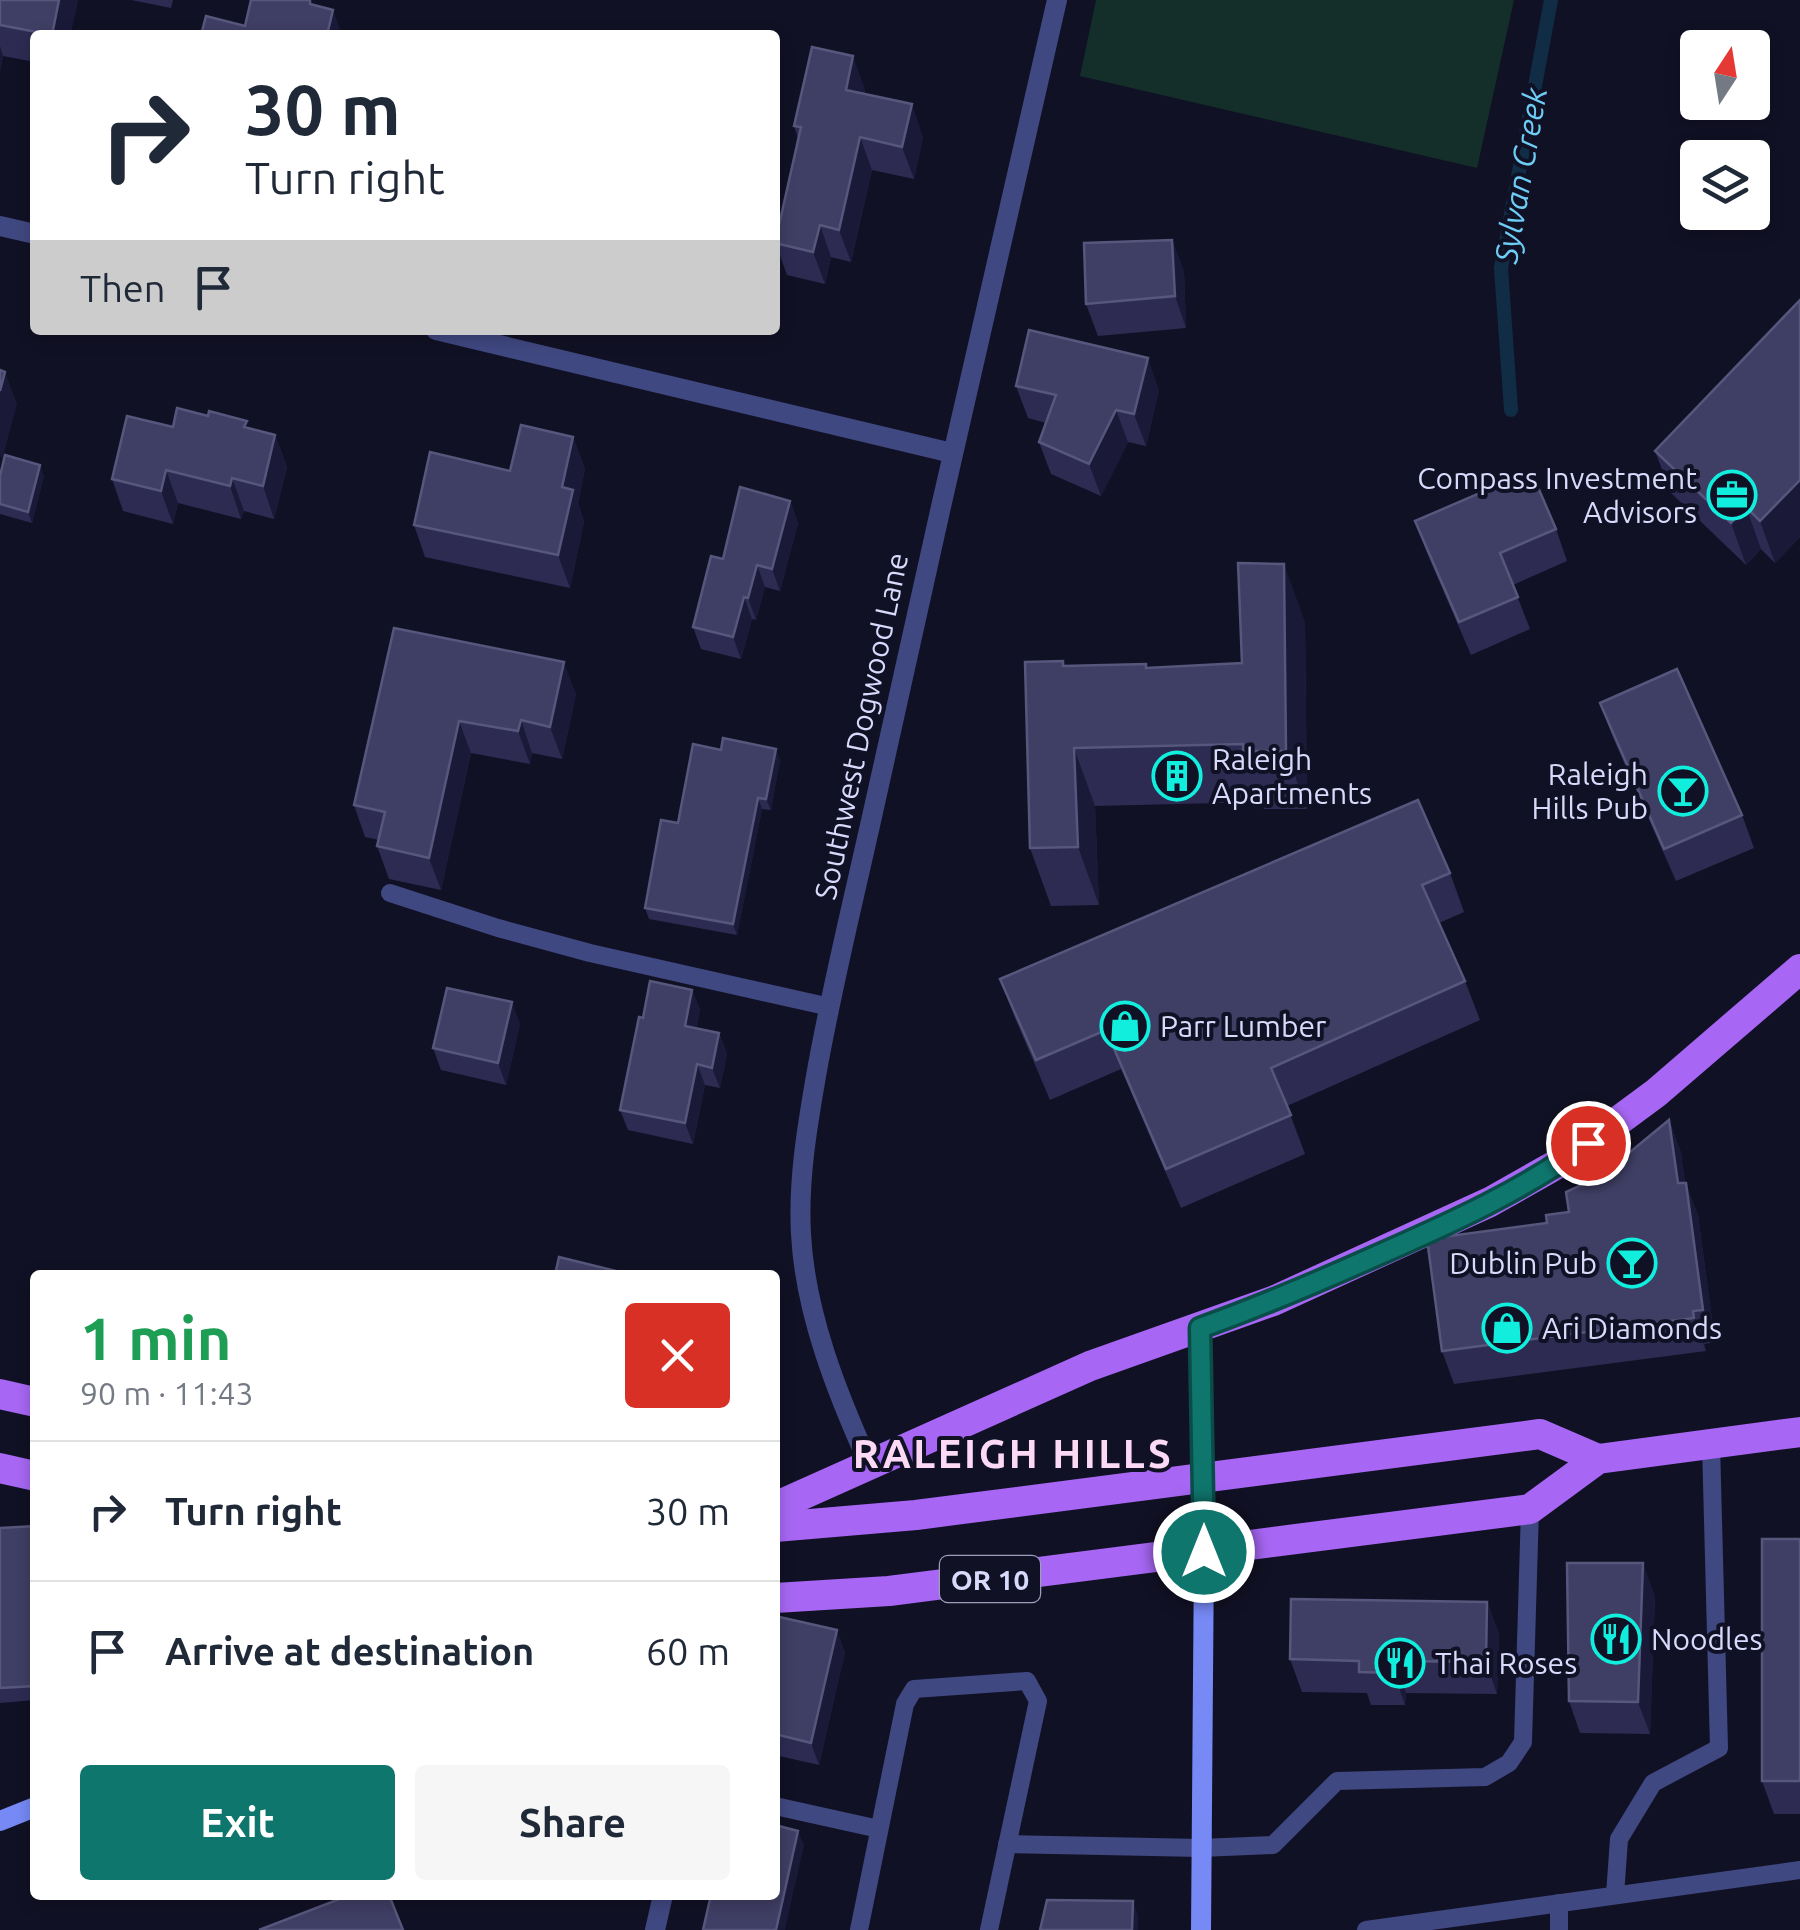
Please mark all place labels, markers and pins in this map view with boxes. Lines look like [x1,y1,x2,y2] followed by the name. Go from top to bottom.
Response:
[1417,461,1697,529] place label: Compass Investment Advisors
[1706,469,1758,521] office icon: Compass Investment Advisors
[1212,742,1372,810] place label: Raleigh Apartments
[1151,750,1203,802] building icon: Raleigh Apartments
[1532,757,1648,825] place label: Raleigh Hills Pub
[1657,765,1709,817] bar icon: Raleigh Hills Pub
[1099,1000,1151,1052] shop icon: Parr Lumber
[1160,1009,1327,1043] place label: Parr Lumber
[1546,1101,1631,1186] pin
[1606,1237,1658,1289] bar icon: Dublin Pub
[1449,1246,1597,1280] place label: Dublin Pub
[1481,1302,1533,1354] shop icon: Ari Diamonds
[1542,1311,1722,1345] place label: Ari Diamonds
[1590,1613,1642,1665] restaurant icon: Noodles
[1651,1622,1763,1656] place label: Noodles
[1374,1637,1426,1689] restaurant icon: Thai Roses
[1435,1646,1577,1680] place label: Thai Roses

